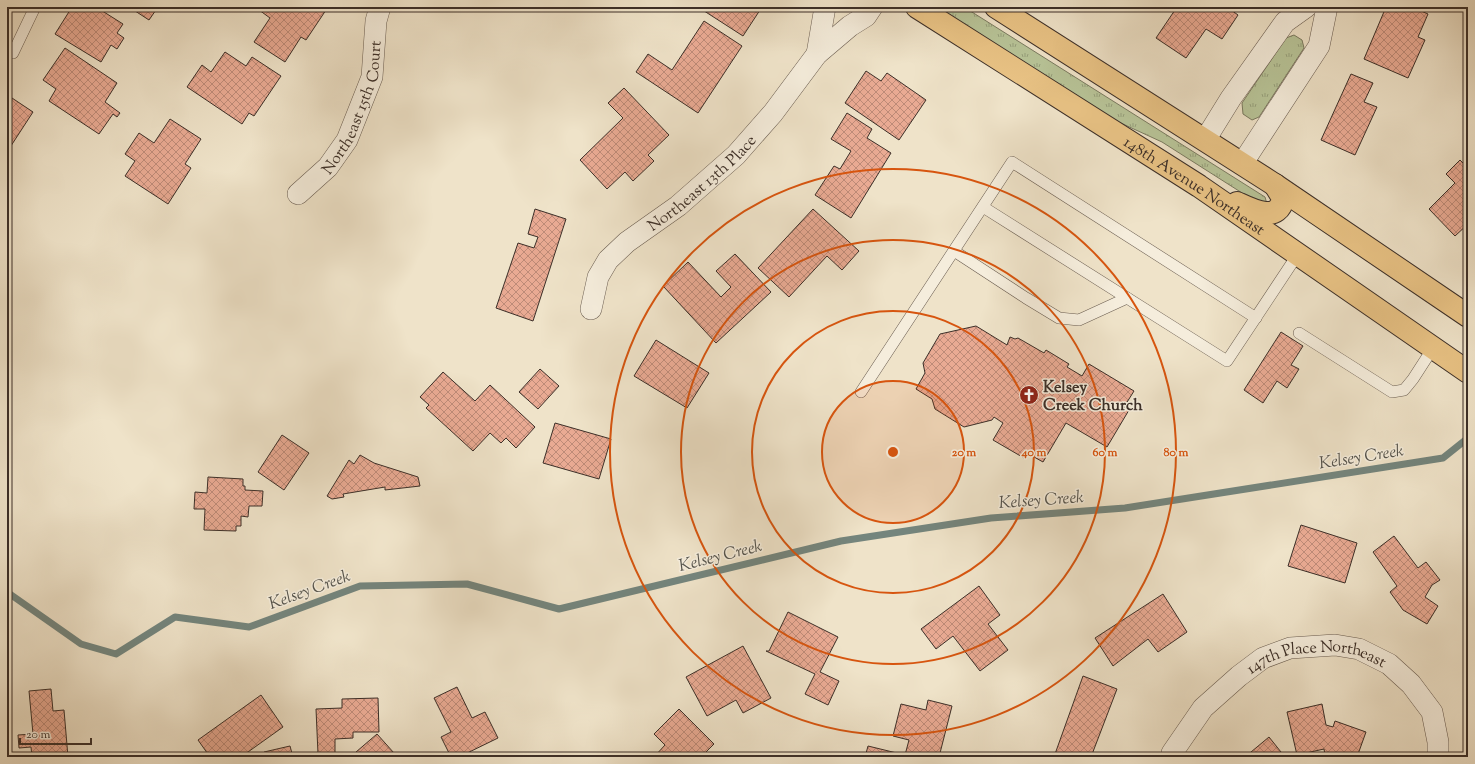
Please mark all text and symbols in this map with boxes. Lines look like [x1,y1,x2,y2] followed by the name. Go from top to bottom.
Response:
[317,39,389,180] street label: Northeast 15th Court
[644,131,763,238] street label: Northeast 13th Place
[1118,132,1269,243] street label: 148th Avenue Northeast
[1043,377,1143,418] place label: Kelsey Creek Church
[1018,384,1040,406] church icon: Kelsey Creek Church
[1317,439,1406,476] water label: Kelsey Creek
[952,444,976,462] text: 20 m
[1021,444,1046,462] text: 40 m
[1093,444,1117,462] text: 60 m
[1164,444,1188,462] text: 80 m
[886,445,900,459] centre of rings
[998,486,1085,516] water label: Kelsey Creek
[676,535,765,579] water label: Kelsey Creek
[266,565,354,617] water label: Kelsey Creek
[1242,636,1390,681] street label: 147th Place Northeast
[20,720,91,746] scale bar
[26,726,51,744] text: 20 m

